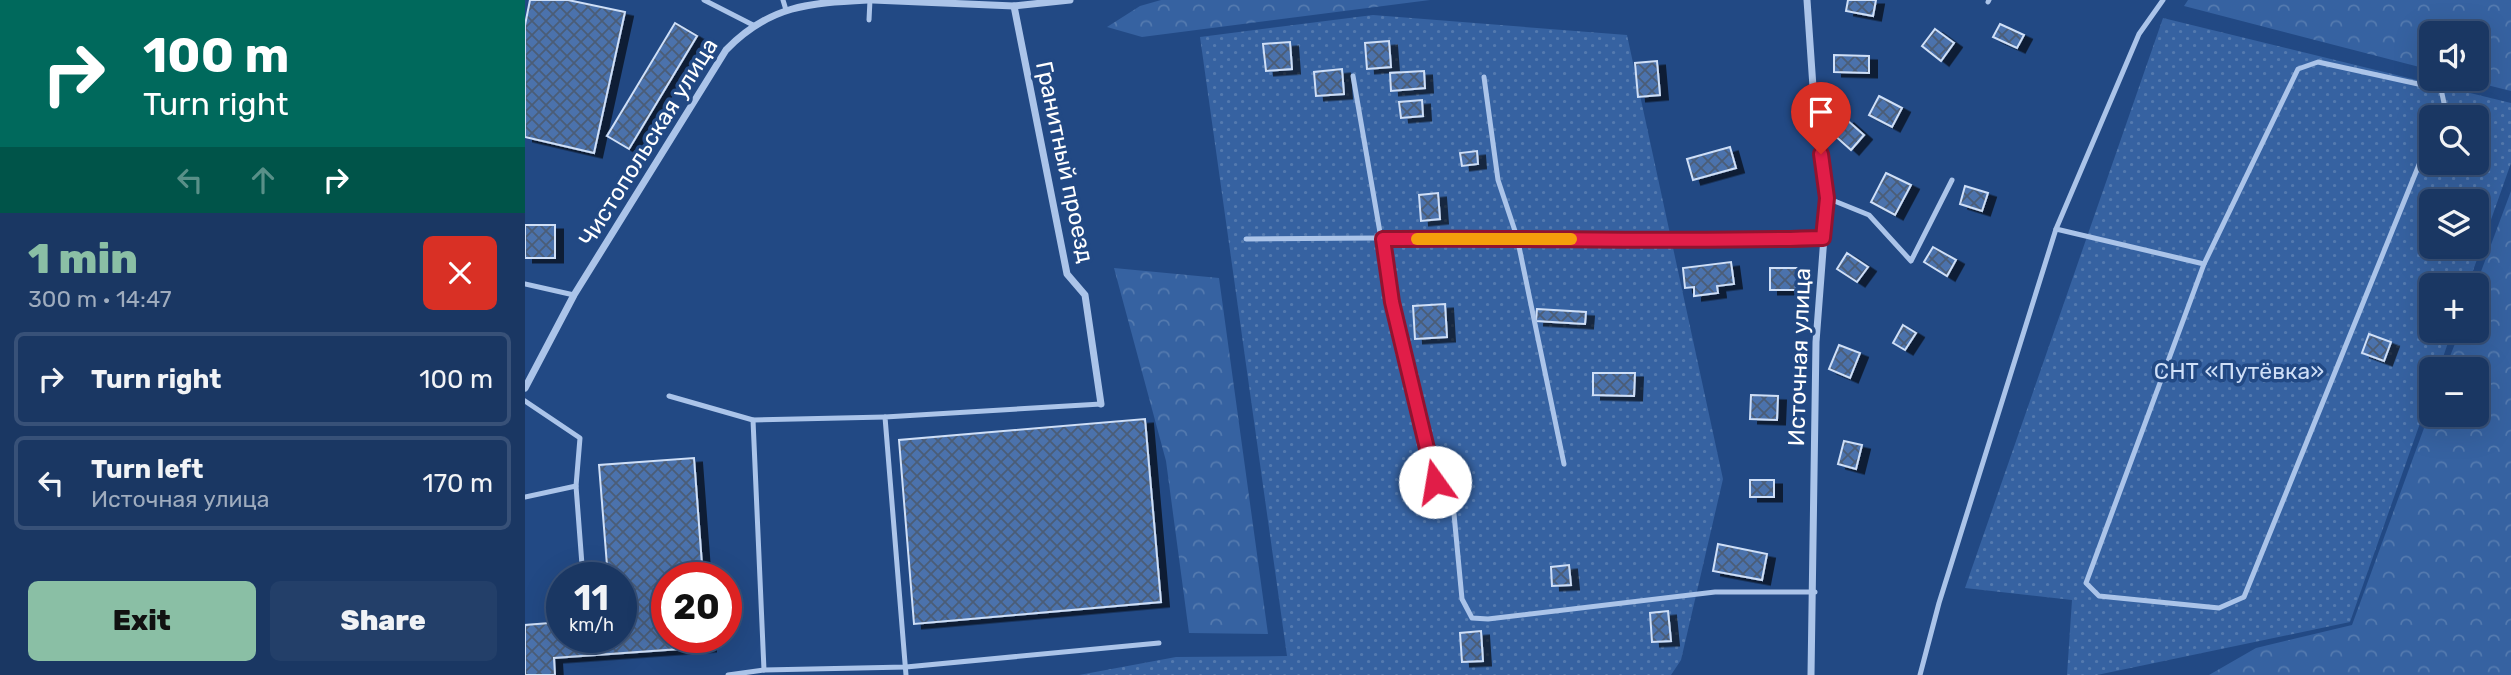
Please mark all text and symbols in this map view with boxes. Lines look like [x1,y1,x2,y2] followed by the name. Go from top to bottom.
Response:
[2419,21,2489,427] map controls
[2419,21,2489,91] button: sound
[143,26,289,84] text: 100 m
[28,28,119,119] icon: right
[572,33,724,251] street label: Чистопольская улица
[1030,59,1100,265] street label: Гранитный проезд
[1791,82,1851,154] pin
[143,85,288,123] text: Turn right
[1802,93,1840,131] icon: arrive
[2419,105,2489,175] button: search
[171,161,209,199] icon: left
[244,161,282,199] icon: ahead
[317,161,355,199] icon: right
[2419,189,2489,259] button: layers
[28,234,138,284] text: 1 min
[423,236,497,310] button: close
[1782,267,1816,447] street label: Источная улица
[2419,273,2489,343] button: +
[28,285,172,313] text: 300 m · 14:47
[2154,357,2324,385] park label: СНТ «Путёвка»
[2419,357,2489,427] button: −
[32,360,70,398] icon: right
[91,364,221,395] text: Turn right
[419,364,493,395] text: 100 m
[1398,445,1472,519] position arrow
[91,454,203,485] text: Turn left
[32,464,70,502] icon: left
[423,468,493,499] text: 170 m
[91,485,269,513] text: Источная улица
[651,562,742,653] speed limit sign: 20
[574,577,609,619] text: 11
[28,581,256,661] button: Exit
[270,581,497,661] button: Share
[569,614,614,636] text: km/h

